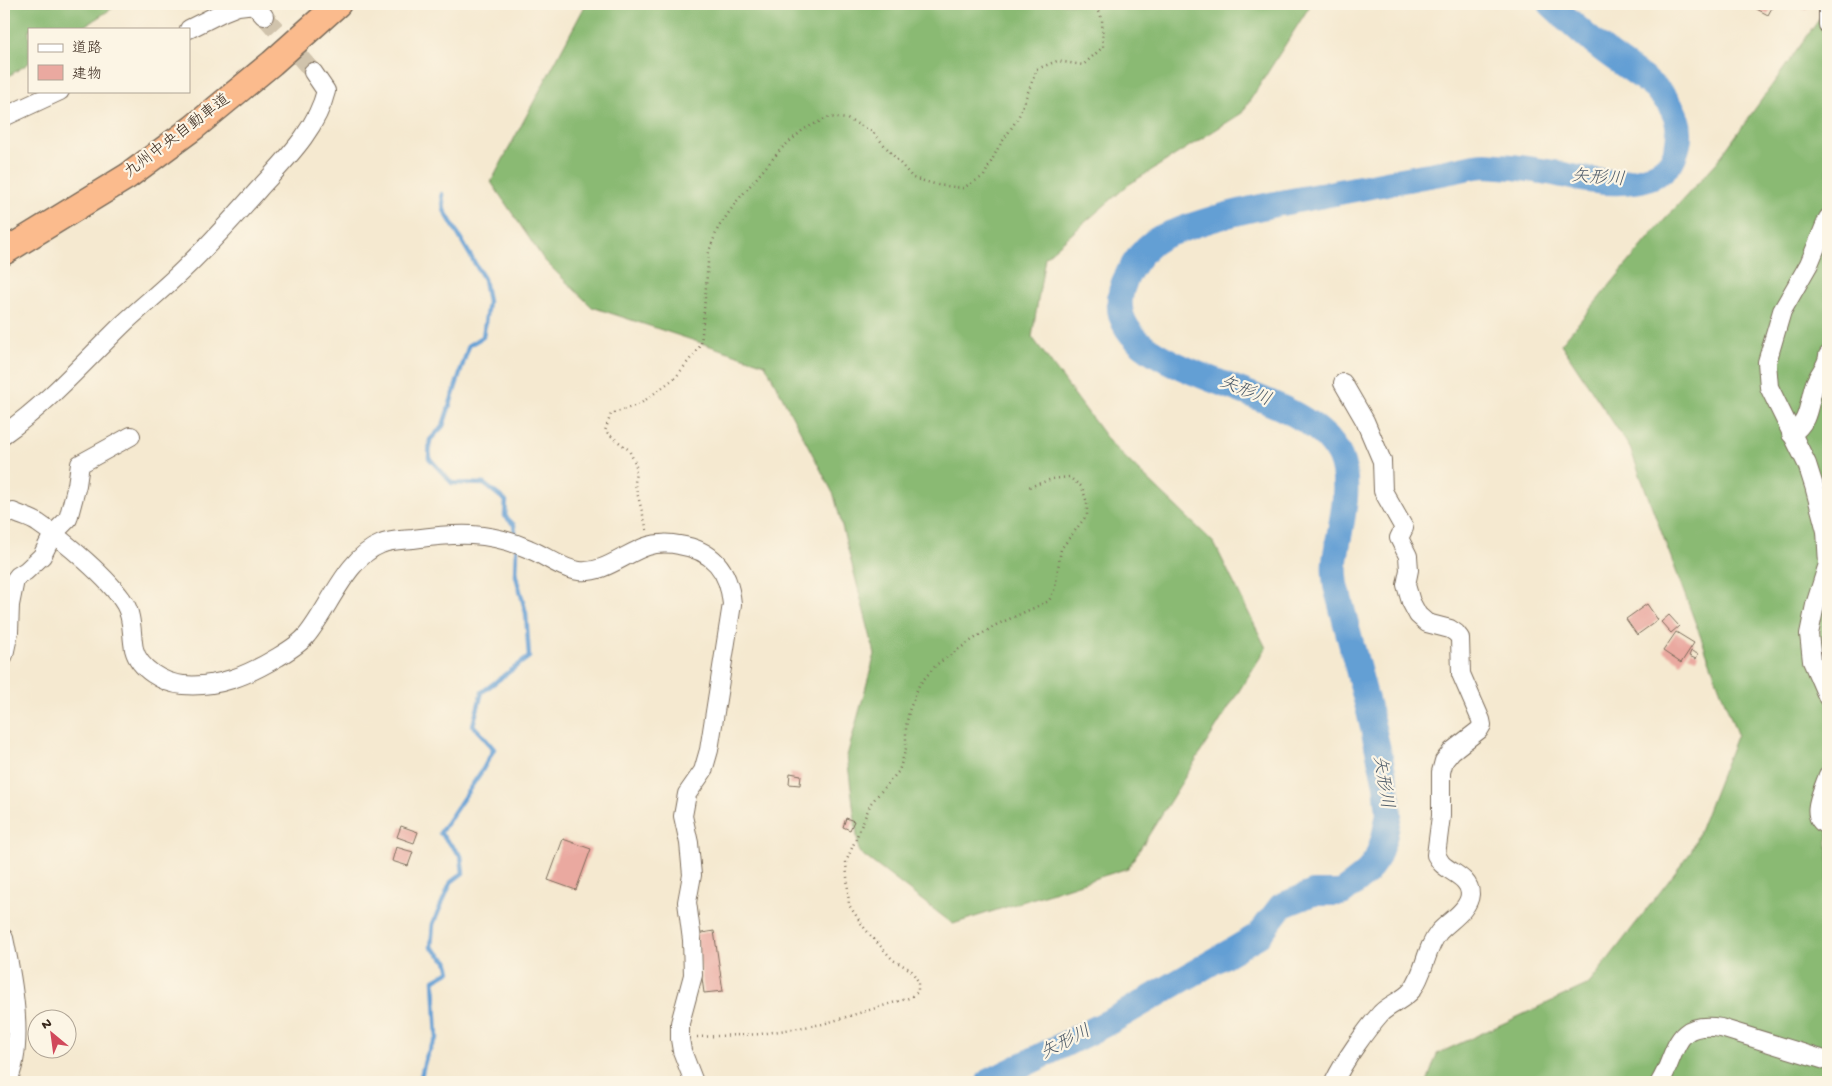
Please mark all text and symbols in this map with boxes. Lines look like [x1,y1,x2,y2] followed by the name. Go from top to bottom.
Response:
[28,28,190,92] legend
[72,40,102,58] text: 道路
[72,66,102,84] text: 建物
[120,89,235,183] street label: 九州中央自動車道
[1570,166,1626,191] water label: 矢形川
[1216,371,1274,412] water label: 矢形川
[1367,754,1398,810] water label: 矢形川
[28,1008,78,1058] north arrow
[39,1015,55,1034] text: N
[1037,1020,1095,1065] water label: 矢形川

